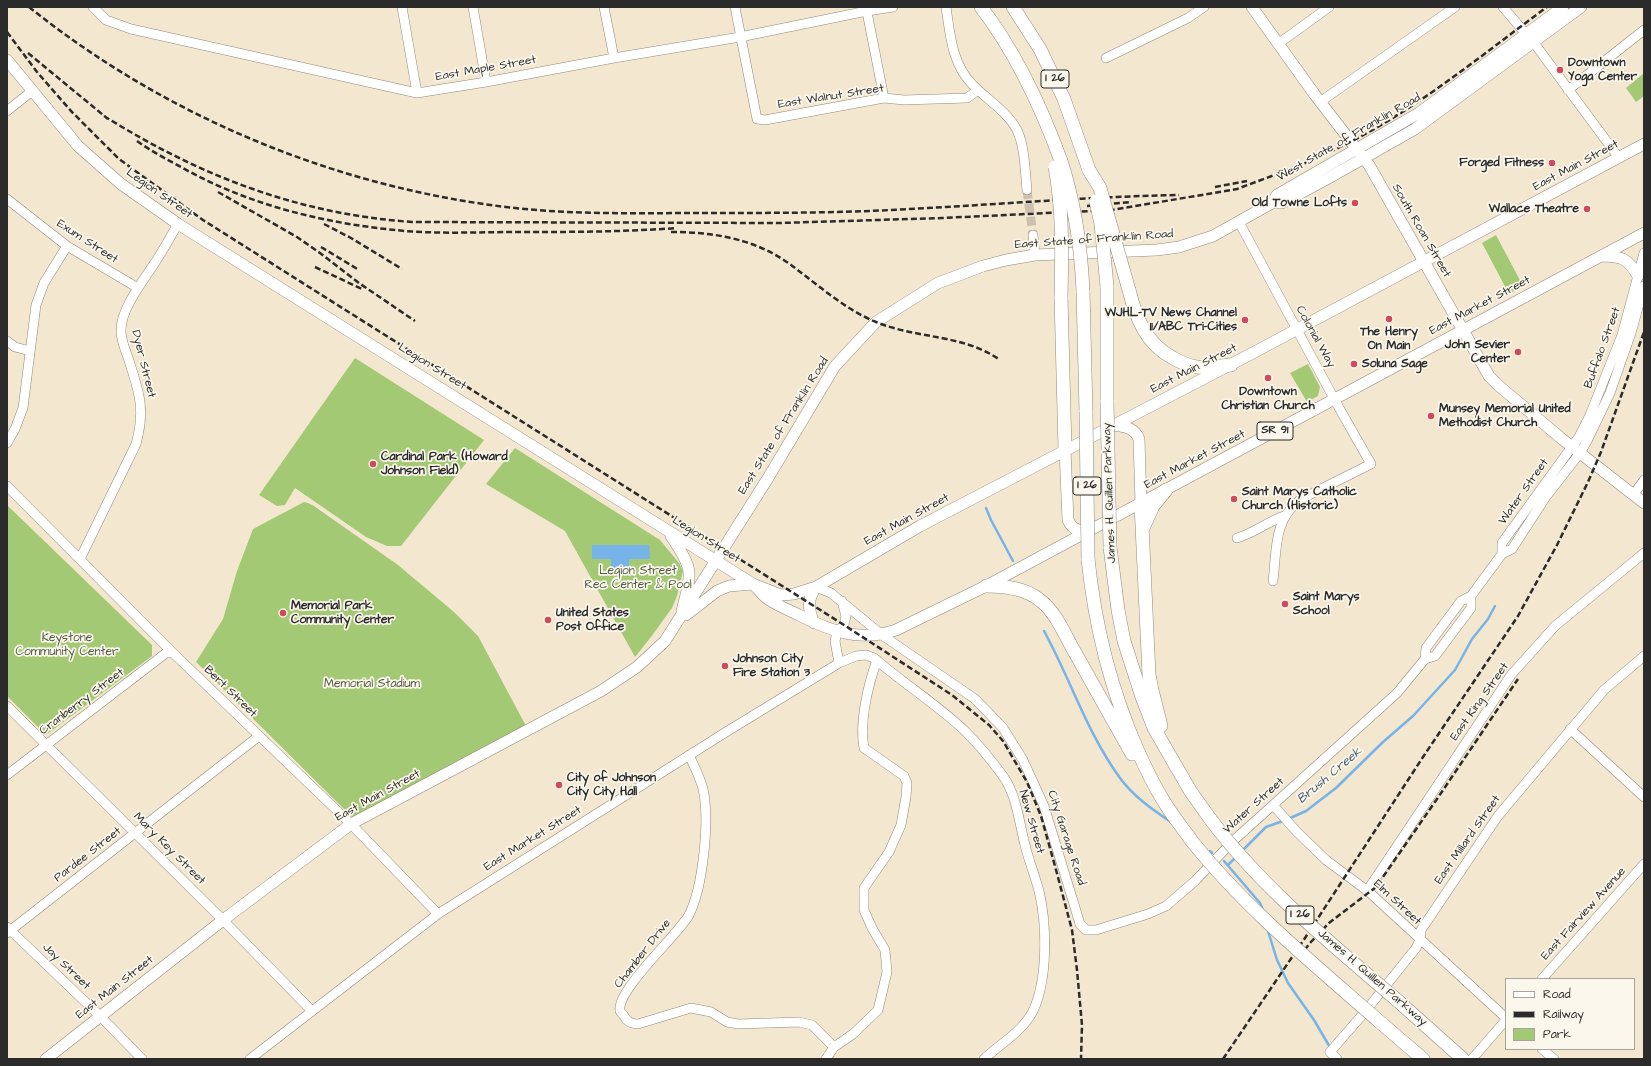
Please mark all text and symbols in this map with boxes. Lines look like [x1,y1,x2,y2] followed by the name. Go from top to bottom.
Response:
[435,53,537,85] street label: East Maple Street
[1568,56,1637,84] place label: Downtown Yoga Center
[1555,65,1565,75] marker: Downtown Yoga Center
[1041,70,1069,88] road number: I 26
[777,82,885,112] street label: East Walnut Street
[1275,91,1423,185] street label: West State of Franklin Road
[1531,137,1621,195] street label: East Main Street
[1459,156,1544,170] place label: Forged Fitness
[1547,158,1557,168] marker: Forged Fitness
[123,166,195,222] street label: Legion Street
[1388,182,1454,280] street label: South Roan Street
[1252,196,1347,210] place label: Old Towne Lofts
[1350,198,1360,208] marker: Old Towne Lofts
[1489,202,1579,216] place label: Wallace Theatre
[1582,204,1592,214] marker: Wallace Theatre
[54,217,120,267] street label: Exum Street
[1014,227,1174,253] street label: East State of Franklin Road
[1427,273,1533,339] street label: East Market Street
[1292,304,1338,370] street label: Colonial Way
[1582,305,1624,391] street label: Buffalo Street
[1105,306,1237,334] place label: WJHL-TV News Channel 11/ABC Tri-Cities
[1384,314,1394,324] marker: The Henry On Main
[1240,315,1250,325] marker: WJHL-TV News Channel 11/ABC Tri-Cities
[1360,325,1418,353] place label: The Henry On Main
[128,329,158,399] street label: Dyer Street
[1445,338,1510,366] place label: John Sevier Center
[395,340,469,394] street label: Legion Street
[1149,341,1239,397] street label: East Main Street
[1513,347,1523,357] marker: John Sevier Center
[736,355,832,497] street label: East State of Franklin Road
[1362,357,1428,371] place label: Soluna Sage
[1349,359,1359,369] marker: Soluna Sage
[1263,373,1273,383] marker: Downtown Christian Church
[1221,385,1315,413] place label: Downtown Christian Church
[1439,402,1571,430] place label: Munsey Memorial United Methodist Church
[1426,411,1436,421] marker: Munsey Memorial United Methodist Church
[1257,422,1293,440] road number: SR 91
[1100,423,1120,563] street label: James H. Quillen Parkway
[1142,427,1248,493] street label: East Market Street
[381,450,508,478] place label: Cardinal Park (Howard Johnson Field)
[1496,456,1552,528] street label: Water Street
[368,459,378,469] marker: Cardinal Park (Howard Johnson Field)
[1073,477,1101,495] road number: I 26
[1242,485,1357,513] place label: Saint Marys Catholic Church (Historic)
[862,491,952,549] street label: East Main Street
[1229,494,1239,504] marker: Saint Marys Catholic Church (Historic)
[669,513,743,567] street label: Legion Street
[584,564,692,592] park label: Legion Street Rec Center & Pool
[1293,590,1360,618] place label: Saint Marys School
[291,599,394,627] place label: Memorial Park Community Center
[1280,599,1290,609] marker: Saint Marys School
[556,606,629,634] place label: United States Post Office
[278,608,288,618] marker: Memorial Park Community Center
[543,615,553,625] marker: United States Post Office
[15,631,119,659] park label: Keystone Community Center
[733,652,810,680] place label: Johnson City Fire Station 3
[1448,660,1512,744] street label: East King Street
[720,661,730,671] marker: Johnson City Fire Station 3
[200,663,260,721] street label: Bert Street
[37,666,127,738] street label: Cranberry Street
[324,677,420,691] park label: Memorial Stadium
[1294,744,1366,808] water label: Brush Creek
[333,767,423,825] street label: East Main Street
[567,771,656,799] place label: City of Johnson City City Hall
[1221,775,1287,837] street label: Water Street
[554,780,564,790] marker: City of Johnson City City Hall
[1015,789,1047,855] street label: New Street
[1044,789,1088,887] street label: City Garage Road
[1432,793,1504,887] street label: East Millard Street
[482,803,584,875] street label: East Market Street
[130,810,208,888] street label: Mary Key Street
[52,824,124,886] street label: Pardee Street
[1539,865,1629,963] street label: East Fairview Avenue
[1370,877,1424,929] street label: Elm Street
[1286,906,1314,924] road number: I 26
[612,917,674,991] street label: Chamber Drive
[1314,926,1430,1030] street label: James H. Quillen Parkway
[39,941,93,993] street label: Jay Street
[73,953,157,1023] street label: East Main Street
[1505,978,1635,1050] legend
[1543,986,1571,1003] text: Road
[1543,1006,1584,1023] text: Railway
[1543,1026,1571,1043] text: Park

